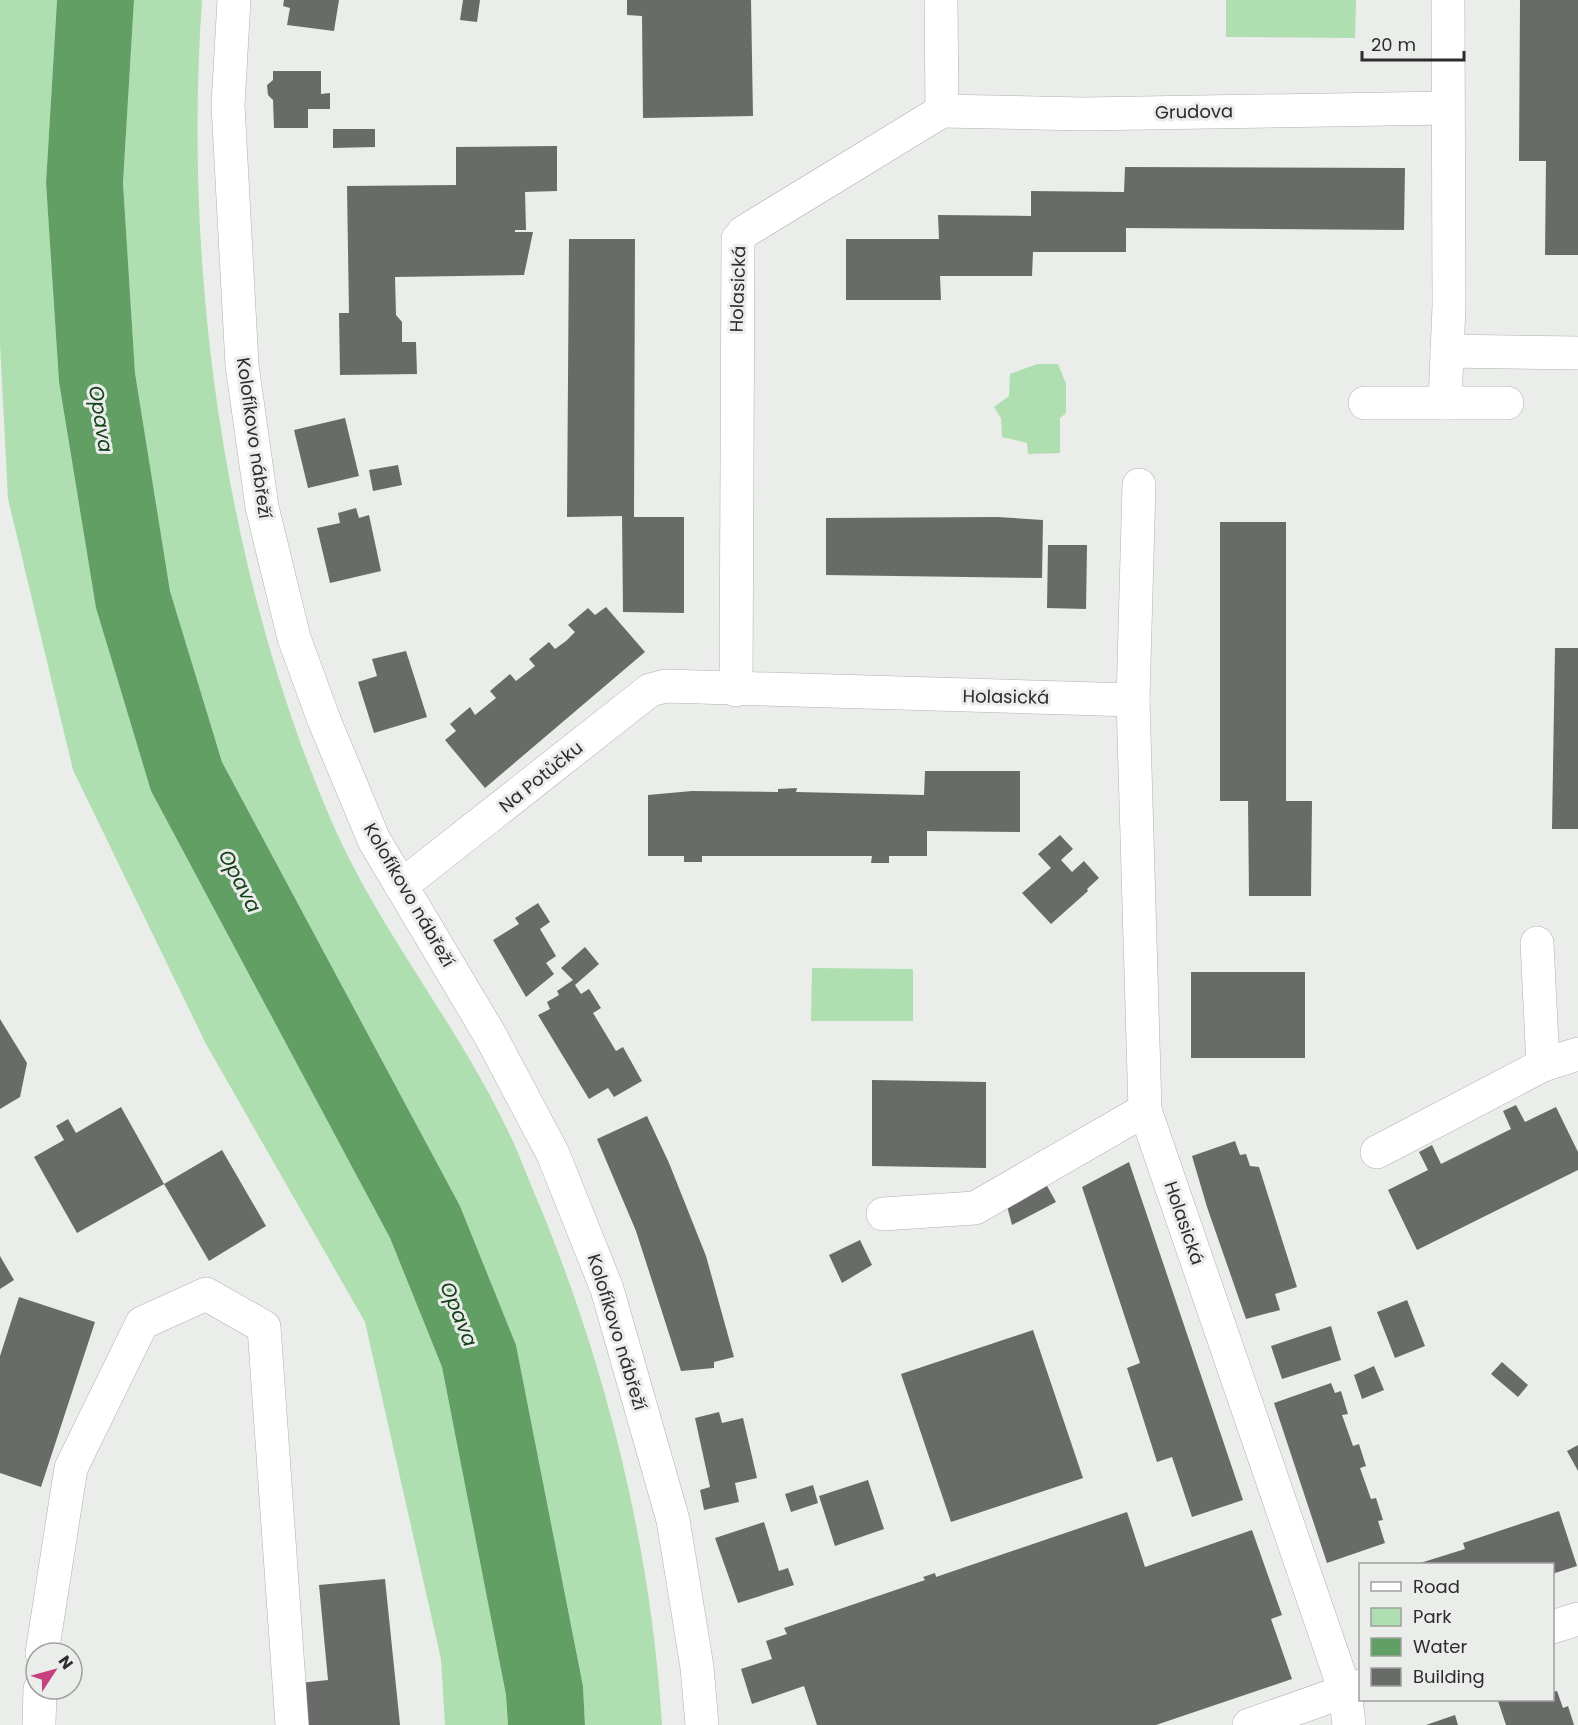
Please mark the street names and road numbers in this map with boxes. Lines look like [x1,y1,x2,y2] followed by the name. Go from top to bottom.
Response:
[1155,98,1233,125] street label: Grudova
[723,245,752,333] street label: Holasická
[231,356,278,520] street label: Kolofíkovo nábřeží
[962,683,1050,710] street label: Holasická
[493,735,588,818] street label: Na Potůčku
[358,818,461,971] street label: Kolofíkovo nábřeží
[1159,1178,1210,1268] street label: Holasická
[582,1251,653,1413] street label: Kolofíkovo nábřeží

